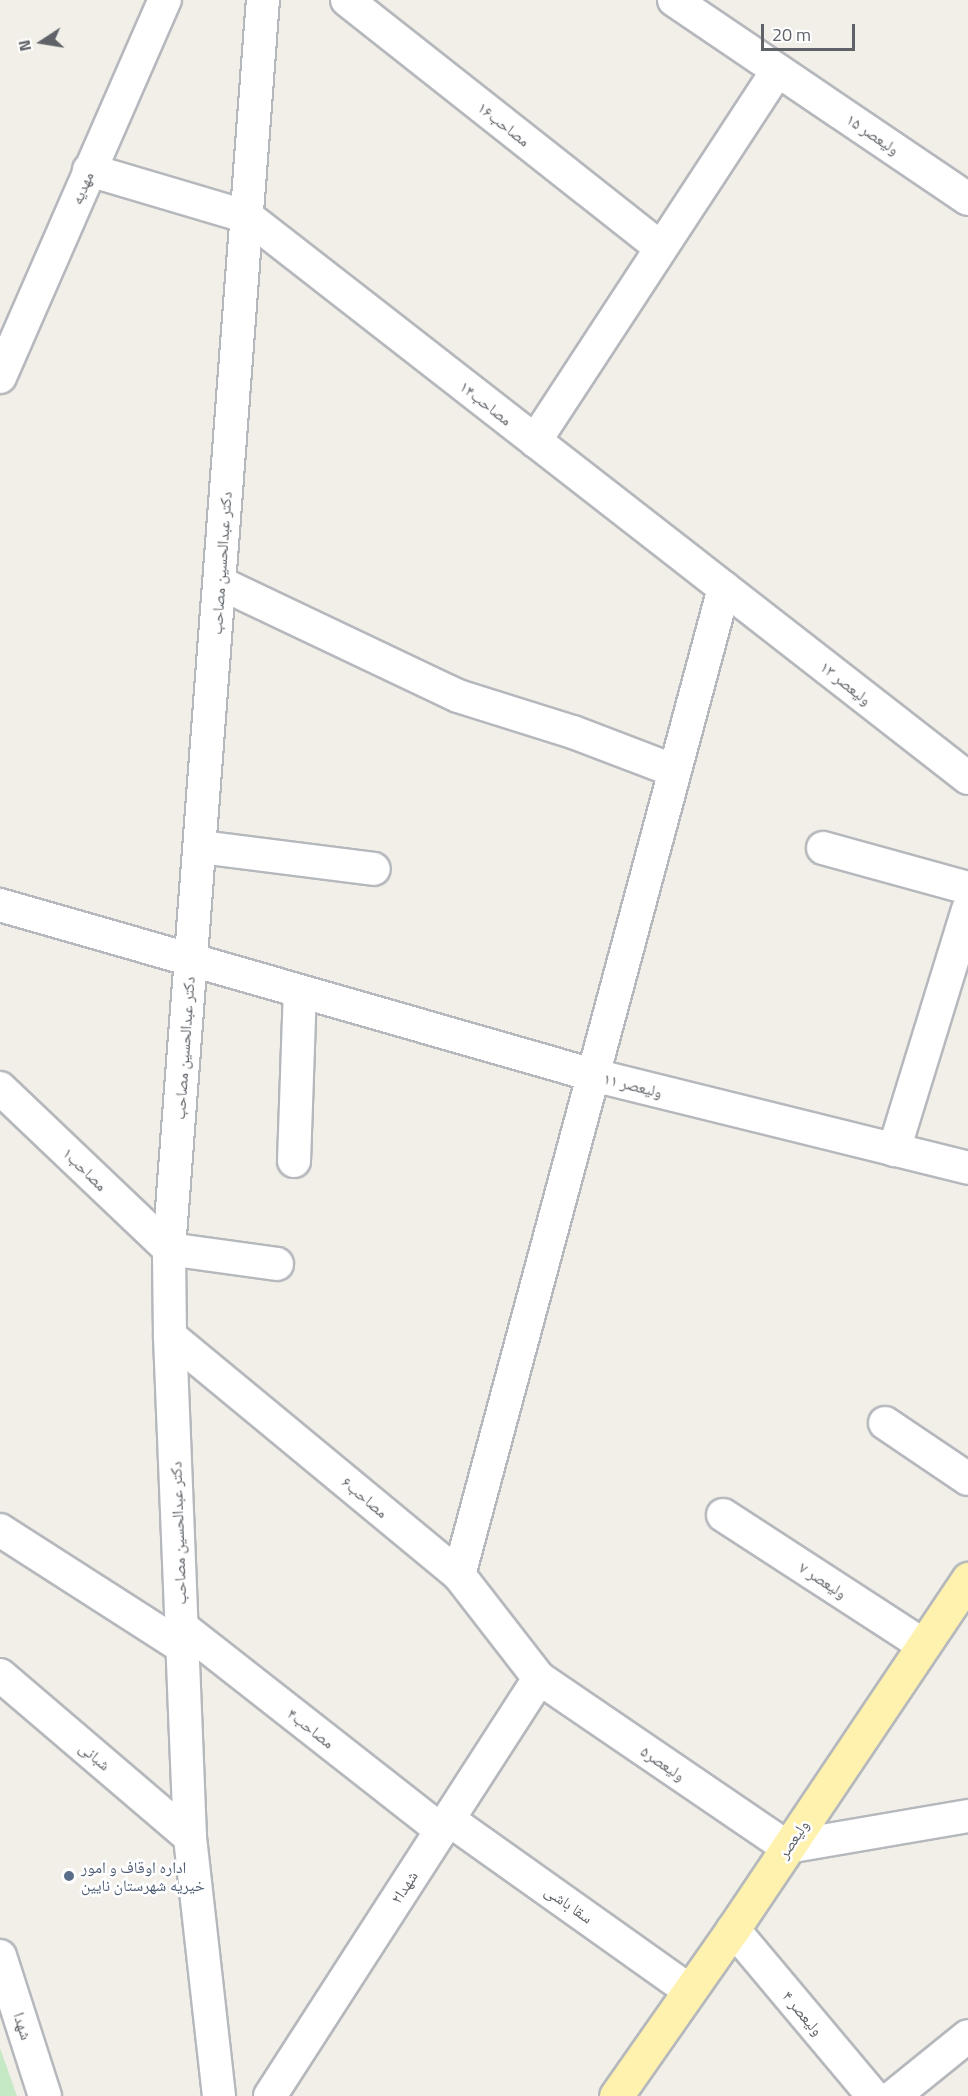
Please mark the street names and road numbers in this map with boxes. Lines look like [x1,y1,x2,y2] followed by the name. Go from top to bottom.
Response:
[474,98,534,150] street label: مصاحب۱۶
[843,109,903,159] street label: ولیعصر ۱۵
[67,169,97,207] street label: مهدیه
[456,377,516,429] street label: مصاحب۱۴
[206,491,236,635] street label: دکتر عبدالحسین مصاحب
[816,657,876,709] street label: ولیعصر ۱۳
[169,976,199,1120] street label: دکتر عبدالحسین مصاحب
[602,1068,664,1102] street label: ولیعصر ۱۱
[59,1143,111,1195] street label: مصاحب۱
[166,1461,190,1605] street label: دکتر عبدالحسین مصاحب
[338,1472,392,1522] street label: مصاحب۶
[796,1558,850,1602] street label: ولیعصر ۷
[284,1704,338,1752] street label: مصاحب۴
[76,1738,114,1774] street label: شبانی
[637,1741,689,1785] street label: ولیعصر۵
[773,1816,813,1862] street label: ولیعصر
[386,1867,422,1907] street label: شهدا۲
[541,1881,597,1927] street label: سقا باشی
[779,1987,827,2039] street label: ولیعصر ۴
[10,2010,36,2042] street label: شهدا

